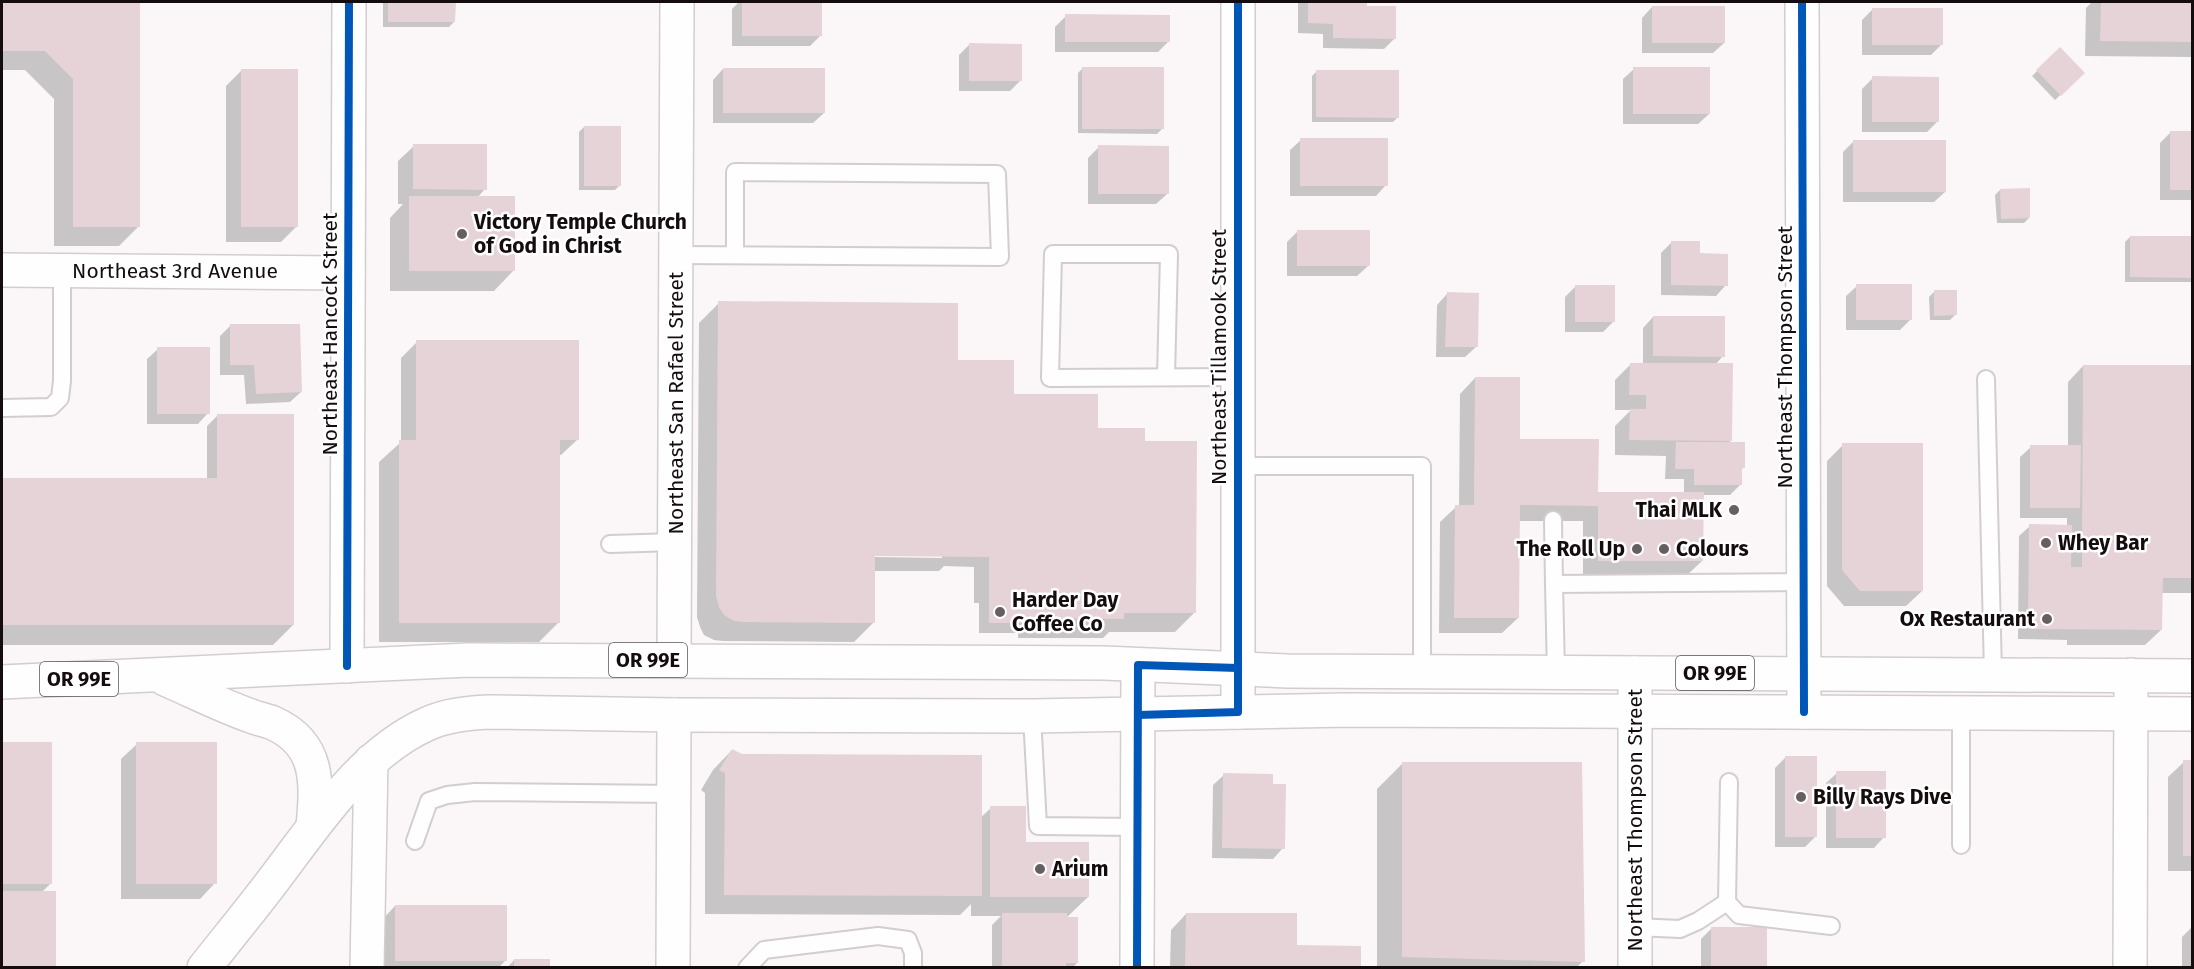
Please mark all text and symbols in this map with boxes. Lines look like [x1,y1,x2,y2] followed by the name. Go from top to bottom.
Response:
[473,209,687,259] place label: Victory Temple Church of God in Christ
[317,212,343,456] street label: Northeast Hancock Street
[1772,225,1798,488] street label: Northeast Thompson Street
[455,227,469,241] marker: Victory Temple Church of God in Christ
[1206,228,1232,485] street label: Northeast Tillamook Street
[72,258,278,284] street label: Northeast 3rd Avenue
[663,271,689,534] street label: Northeast San Rafael Street
[1636,497,1723,523] place label: Thai MLK
[1727,503,1741,517] marker: Thai MLK
[2058,530,2149,556] place label: Whey Bar
[1516,536,1625,562] place label: The Roll Up
[1676,536,1749,562] place label: Colours
[2039,536,2053,550] marker: Whey Bar
[1630,542,1644,556] marker: The Roll Up
[1657,542,1671,556] marker: Colours
[1012,587,1119,637] place label: Harder Day Coffee Co
[993,605,1007,619] marker: Harder Day Coffee Co
[1900,606,2036,632] place label: Ox Restaurant
[2040,612,2054,626] marker: Ox Restaurant
[609,643,687,677] road number: OR 99E
[1676,656,1754,690] road number: OR 99E
[40,662,118,696] road number: OR 99E
[1622,688,1648,951] street label: Northeast Thompson Street
[1813,784,1952,810] place label: Billy Rays Dive
[1794,790,1808,804] marker: Billy Rays Dive
[1051,856,1109,882] place label: Arium
[1033,862,1047,876] marker: Arium

